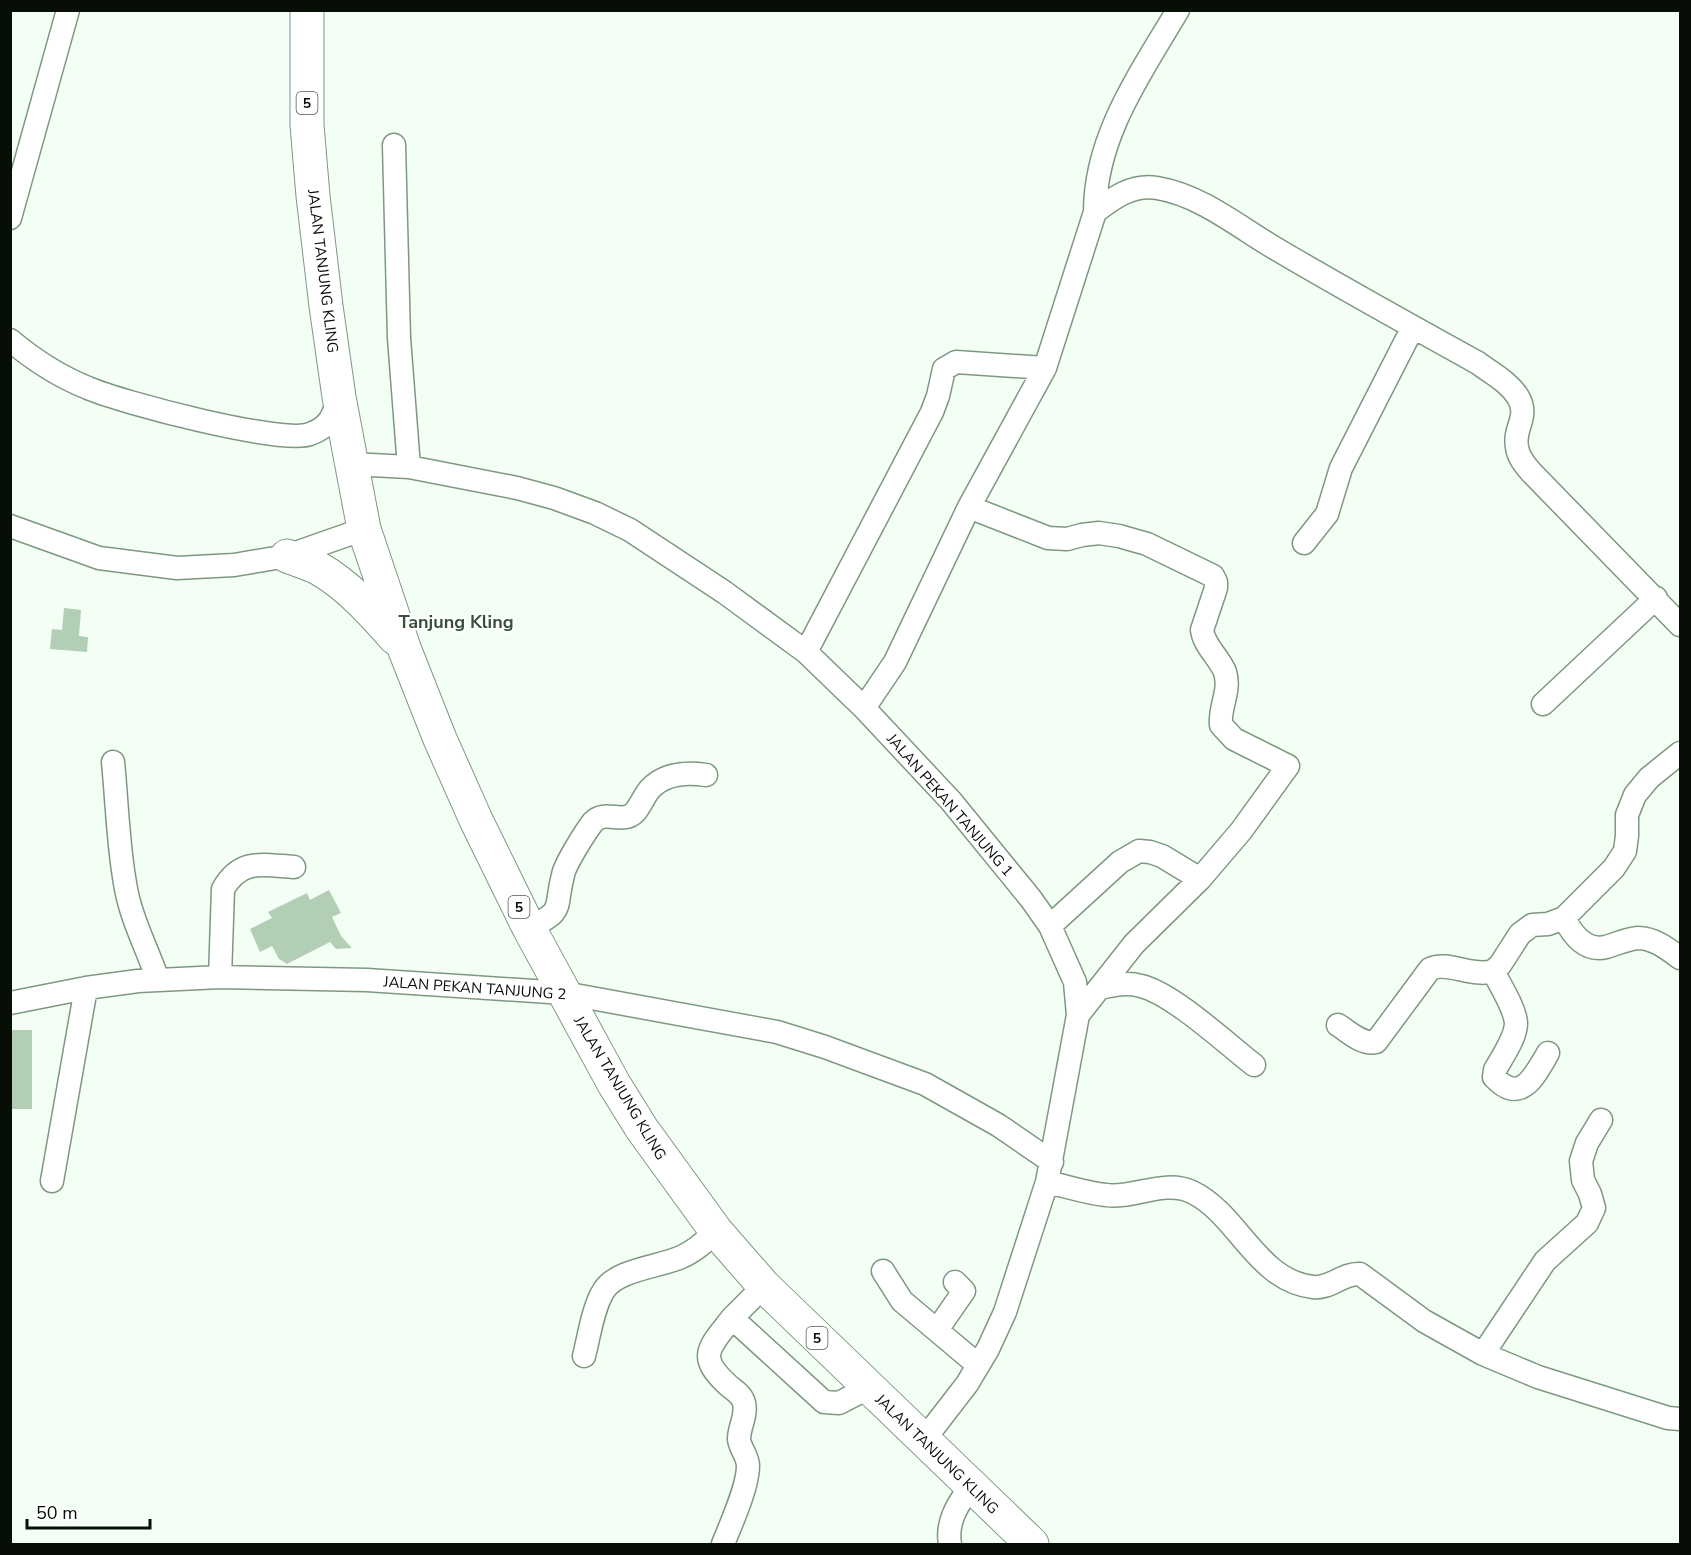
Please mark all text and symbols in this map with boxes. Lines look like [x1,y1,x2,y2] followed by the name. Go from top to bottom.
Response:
[296,92,318,114] road number: 5
[303,187,343,354] street label: JALAN TANJUNG KLING
[398,610,514,634] district label: Tanjung Kling
[882,729,1018,881] street label: JALAN PEKAN TANJUNG 1
[508,896,530,918] road number: 5
[382,972,567,1004] street label: JALAN PEKAN TANJUNG 2
[569,1012,671,1164] street label: JALAN TANJUNG KLING
[806,1327,828,1349] road number: 5
[870,1389,1003,1518] street label: JALAN TANJUNG KLING
[27,1492,150,1530] scale bar
[36,1501,78,1525] text: 50 m

